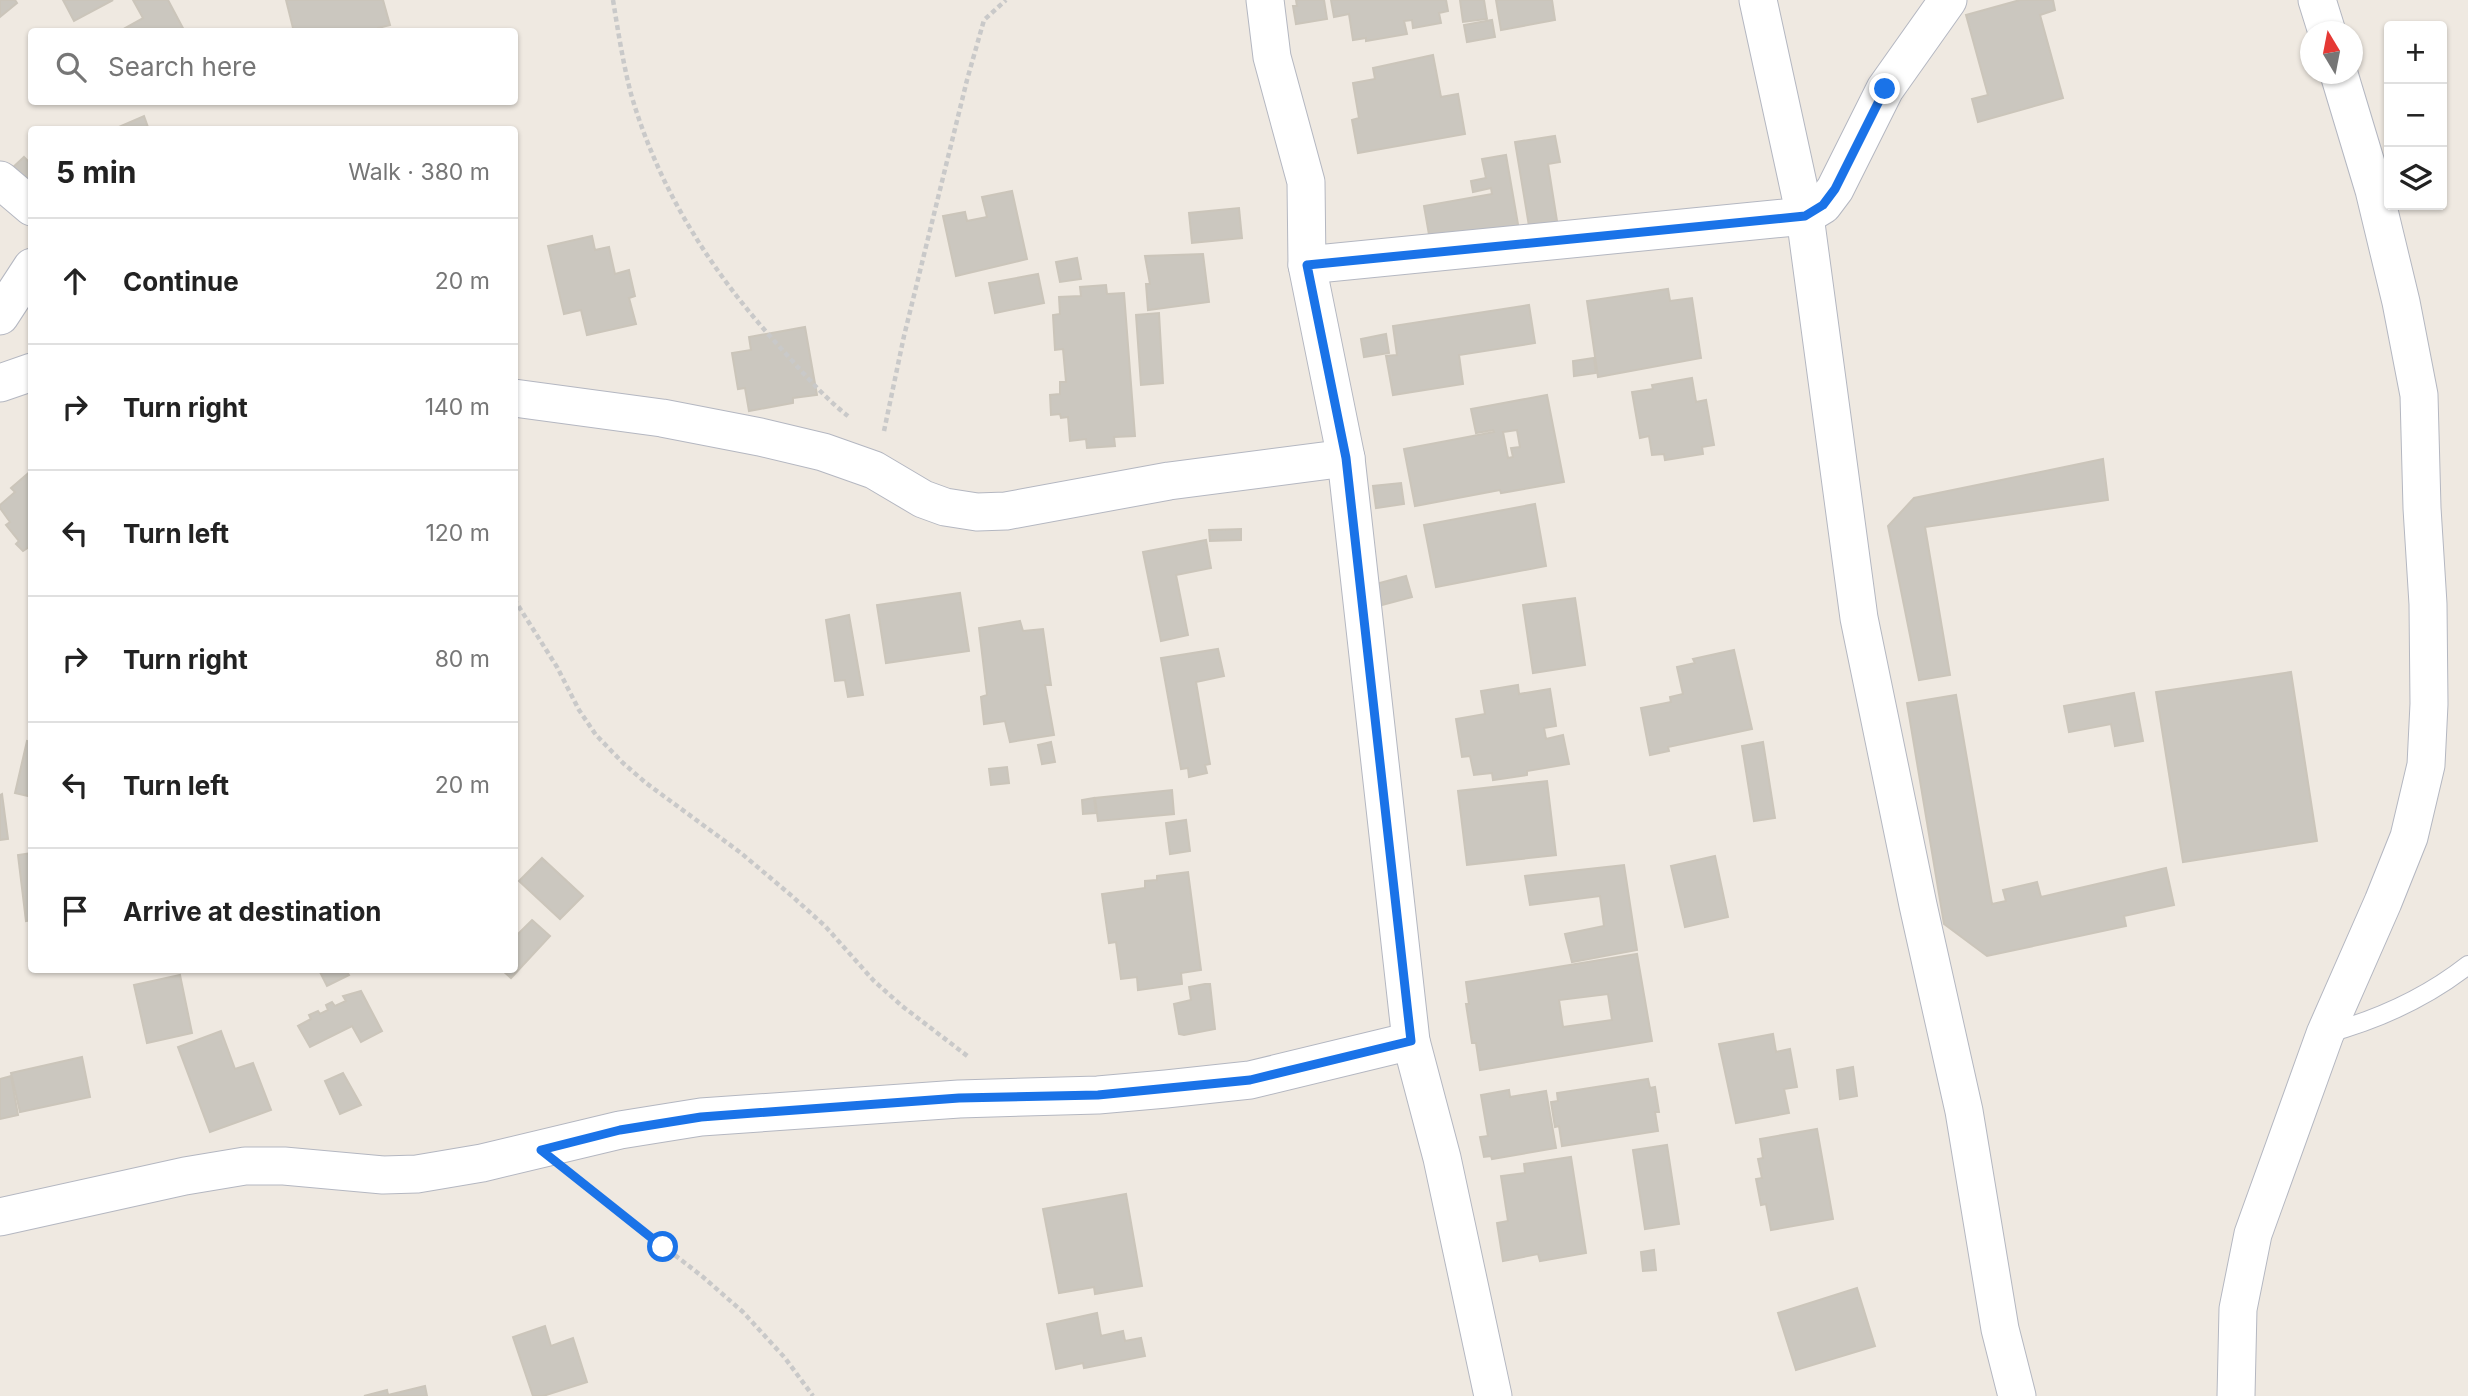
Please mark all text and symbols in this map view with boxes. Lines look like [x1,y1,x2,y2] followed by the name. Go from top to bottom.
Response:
[2300,21,2363,84] north arrow
[2384,21,2447,210] map controls
[2384,21,2447,84] button: +
[28,28,518,105] search box
[52,48,90,86] icon: search
[108,51,257,82] text: Search here
[1869,73,1900,104] route end
[2384,84,2447,147] button: −
[2384,147,2447,210] button: layers
[56,154,136,190] text: 5 min
[348,158,490,186] text: Walk · 380 m
[56,262,94,300] icon: ahead
[123,266,239,297] text: Continue
[435,267,490,295] text: 20 m
[56,388,94,426] icon: right
[123,392,248,423] text: Turn right
[425,393,490,421] text: 140 m
[56,514,94,552] icon: left
[123,518,229,549] text: Turn left
[425,519,490,547] text: 120 m
[56,640,94,678] icon: right
[123,644,248,675] text: Turn right
[435,645,490,673] text: 80 m
[56,766,94,804] icon: left
[123,770,229,801] text: Turn left
[435,771,490,799] text: 20 m
[56,892,94,930] icon: arrive
[123,896,382,927] text: Arrive at destination
[647,1231,678,1262] route start

